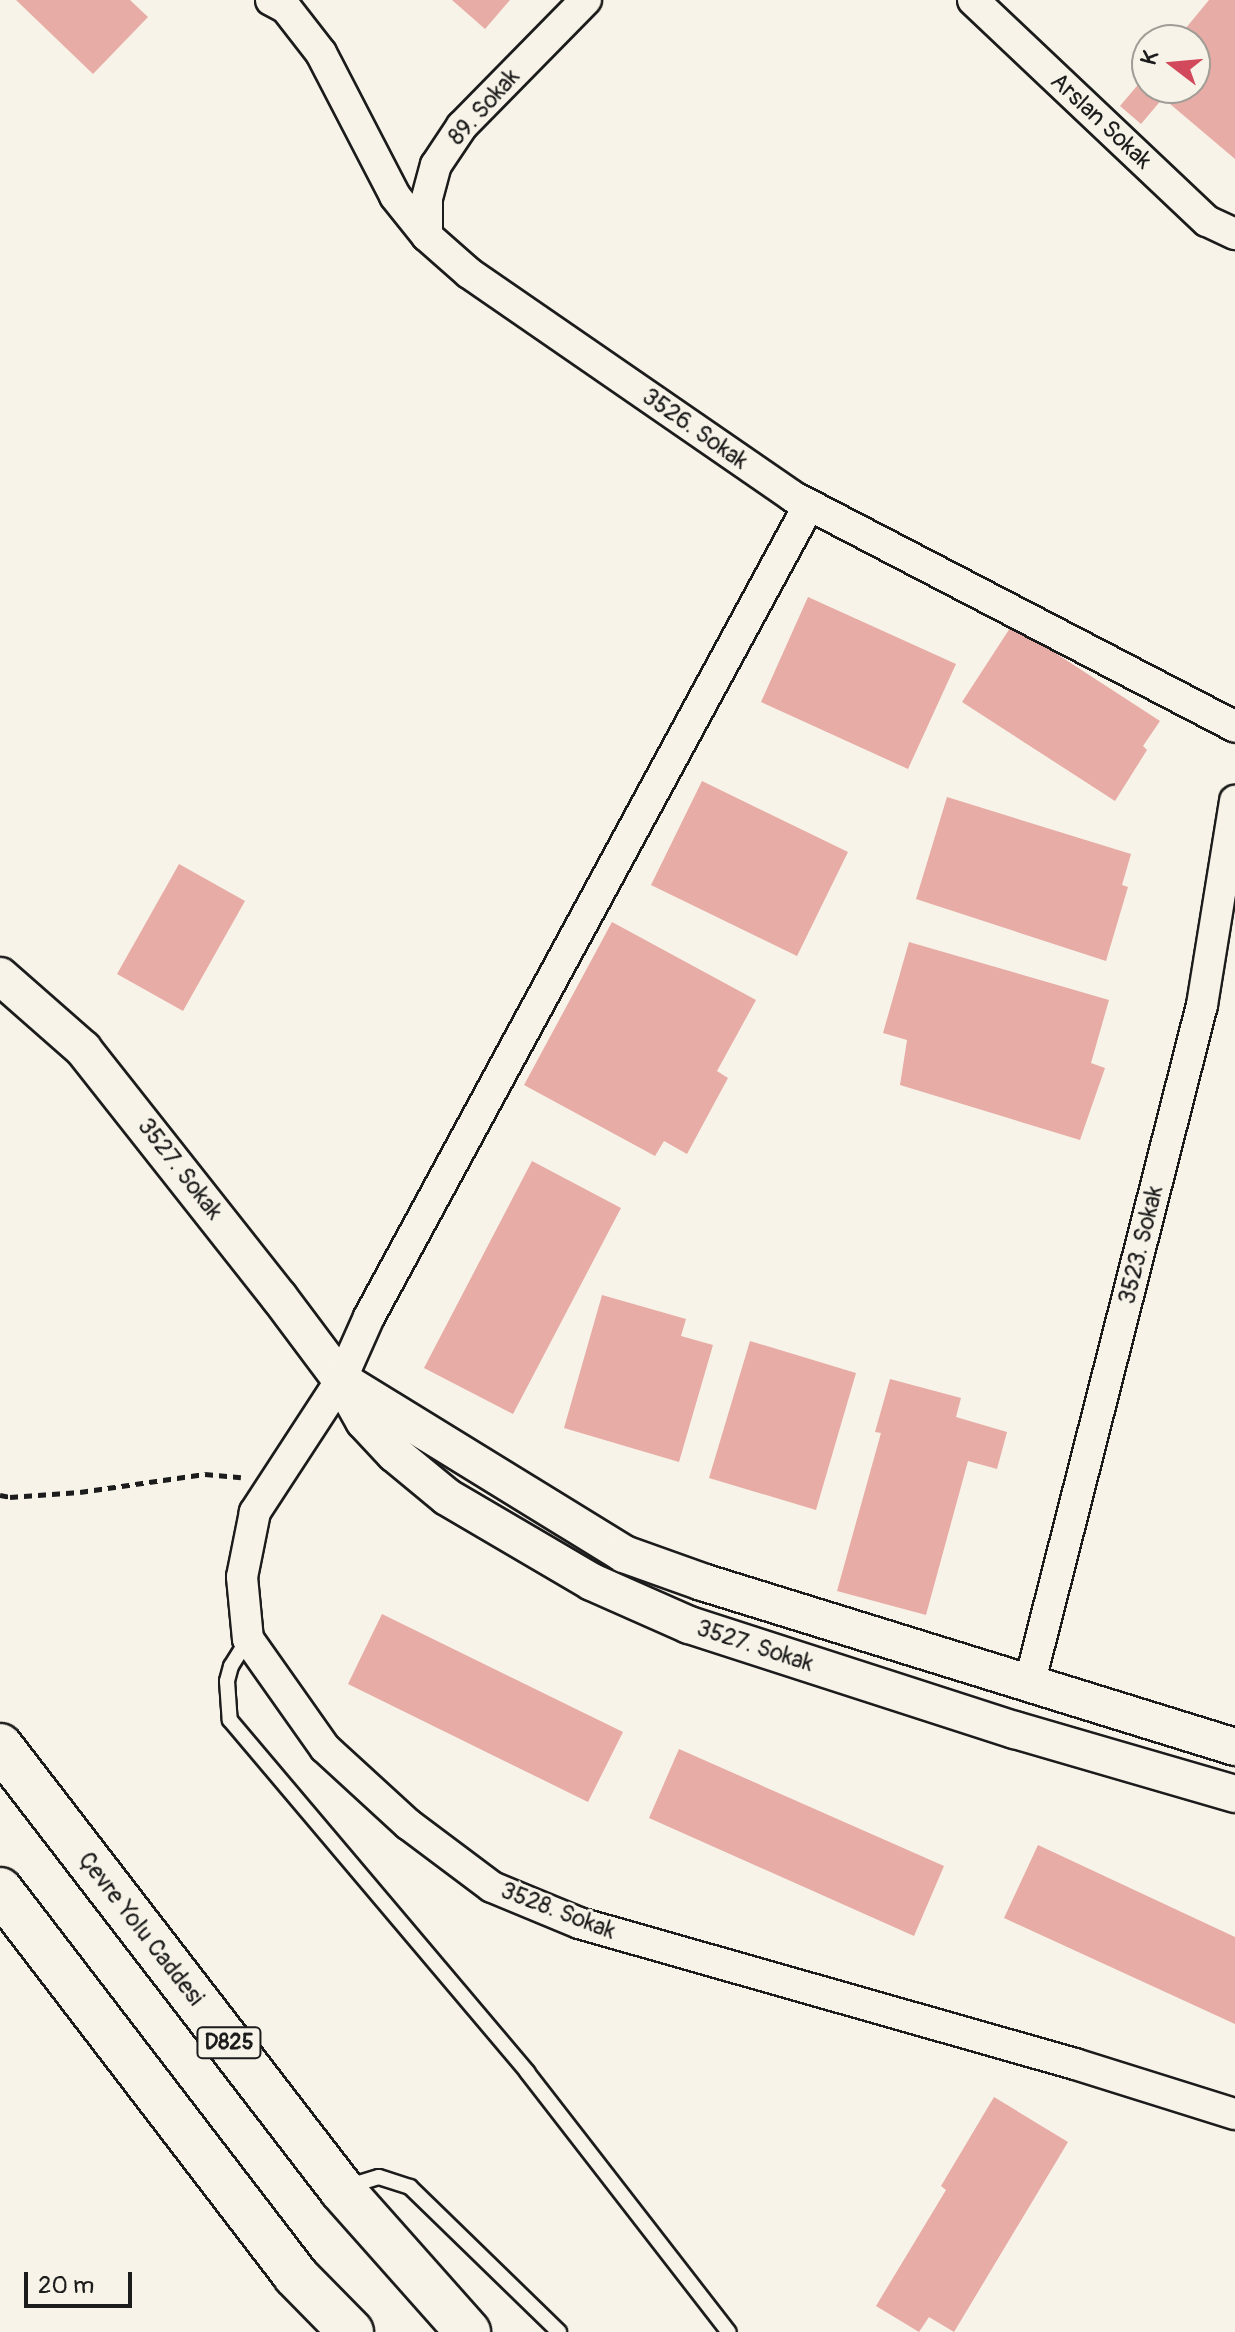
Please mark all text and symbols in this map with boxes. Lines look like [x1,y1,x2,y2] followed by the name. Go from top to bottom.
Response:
[1131,24,1211,104] north arrow
[1135,48,1165,68] text: K
[442,63,526,151] street label: 89. Sokak
[1044,67,1158,175] street label: Arslan Sokak
[637,382,753,476] street label: 3526. Sokak
[131,1112,229,1226] street label: 3527. Sokak
[1112,1183,1170,1307] street label: 3523. Sokak
[693,1614,817,1678] street label: 3527. Sokak
[72,1846,210,2012] street label: Çevre Yolu Caddesi
[497,1876,619,1946] street label: 3528. Sokak
[195,2025,263,2061] road number: D825
[28,2256,136,2306] scale bar
[38,2271,94,2300] text: 20 m

